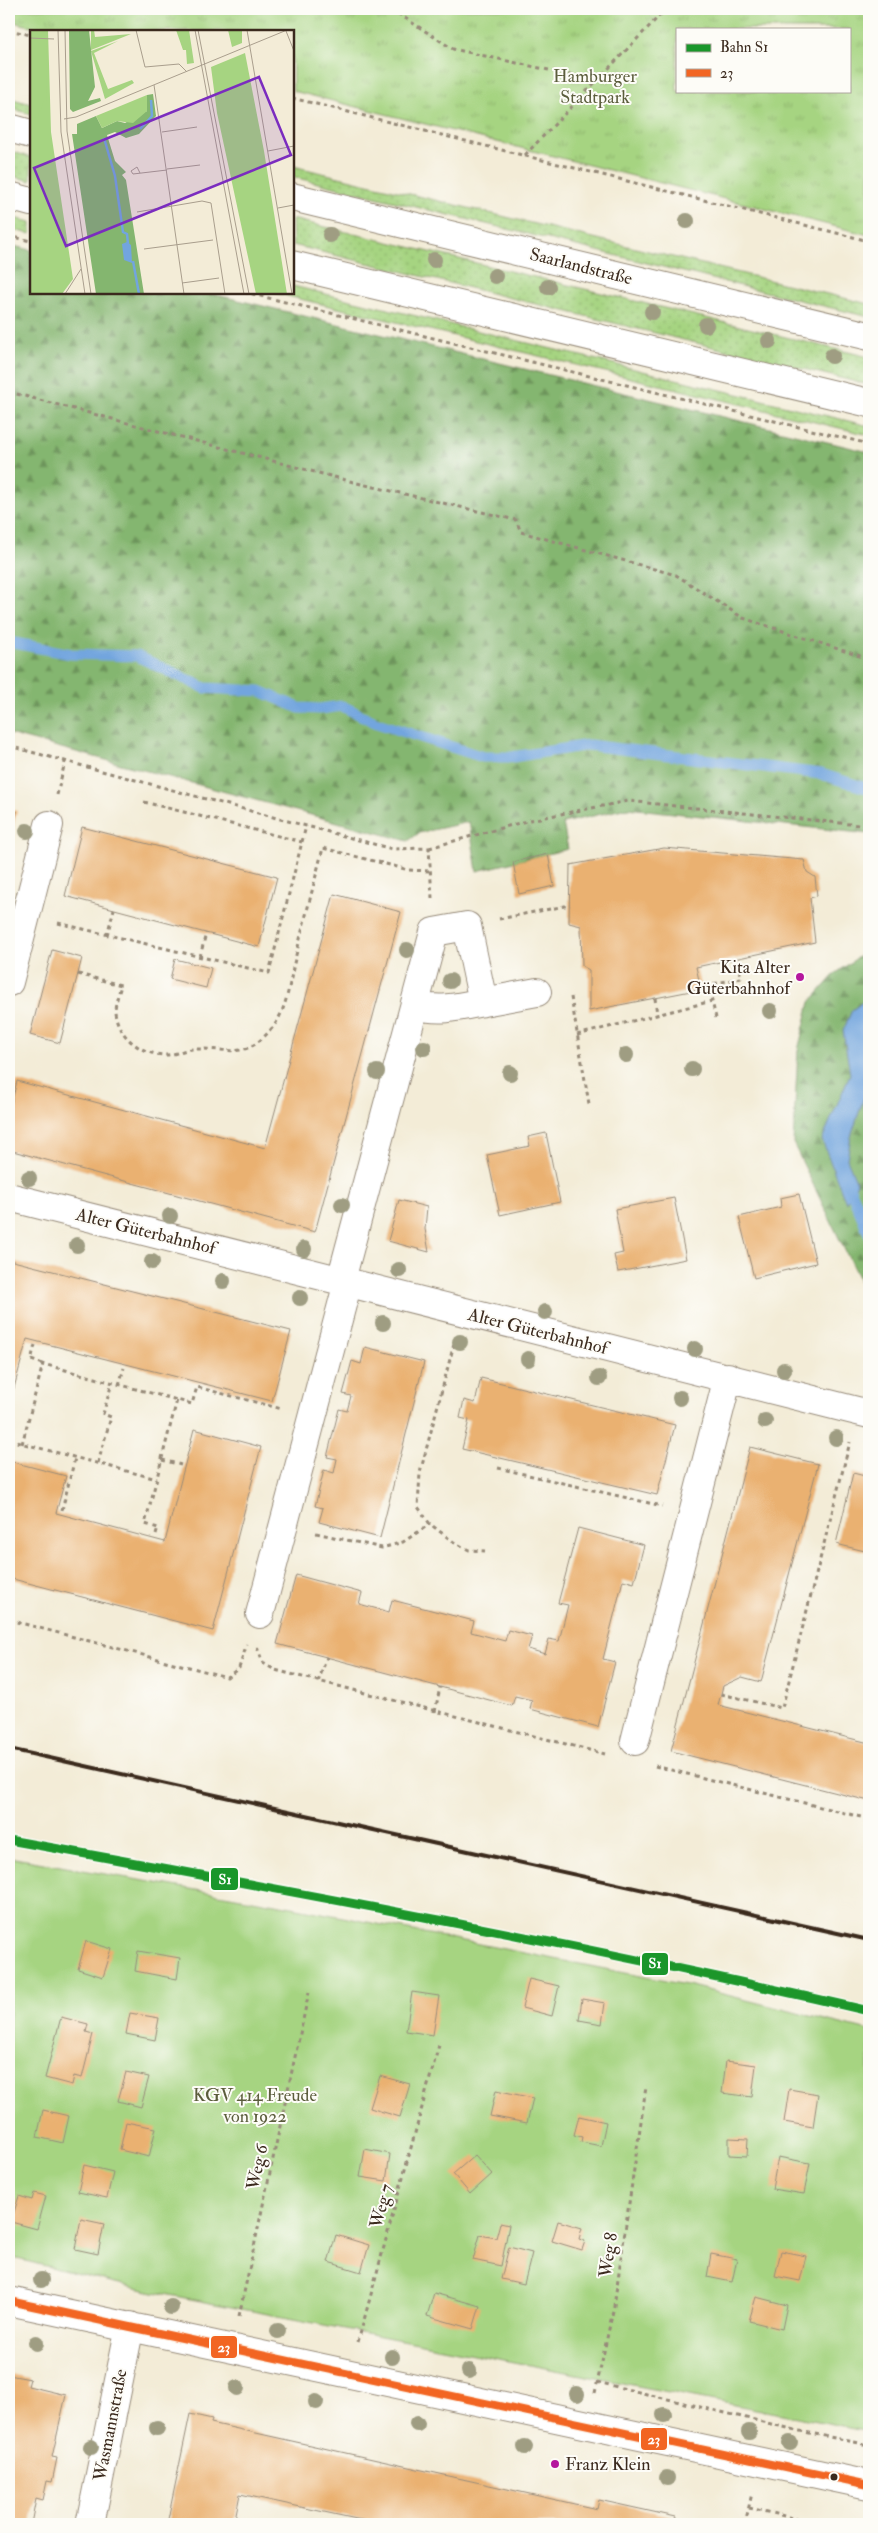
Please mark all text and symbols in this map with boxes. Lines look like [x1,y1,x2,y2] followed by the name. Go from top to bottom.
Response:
[676,28,850,92] legend
[30,30,294,294] inset map
[720,38,768,57] text: Bahn S1
[720,64,733,83] text: 23
[553,65,637,109] park label: Hamburger Stadtpark
[527,243,635,290] street label: Saarlandstraße
[687,956,793,1000] place label: Kita Alter Güterbahnhof
[794,971,806,983] marker: Kita Alter Güterbahnhof
[73,1203,221,1261] street label: Alter Güterbahnhof
[465,1303,613,1361] street label: Alter Güterbahnhof
[210,1867,239,1891] line badge: S1
[219,1871,231,1888] text: S1
[641,1952,669,1976] line badge: S1
[649,1955,661,1972] text: S1
[193,2084,317,2128] park label: KGV 414 Freude von 1922
[241,2141,274,2193] street label: Weg 6
[364,2181,398,2232] street label: Weg 7
[594,2231,623,2280] street label: Weg 8
[210,2335,238,2359] line badge: 23
[218,2339,230,2356] text: 23
[88,2367,133,2484] street label: Wasmannstraße
[640,2427,668,2451] line badge: 23
[648,2431,660,2448] text: 23
[565,2453,650,2476] place label: Franz Klein
[549,2458,561,2470] marker: Franz Klein
[829,2472,839,2482] unlabelled marker

